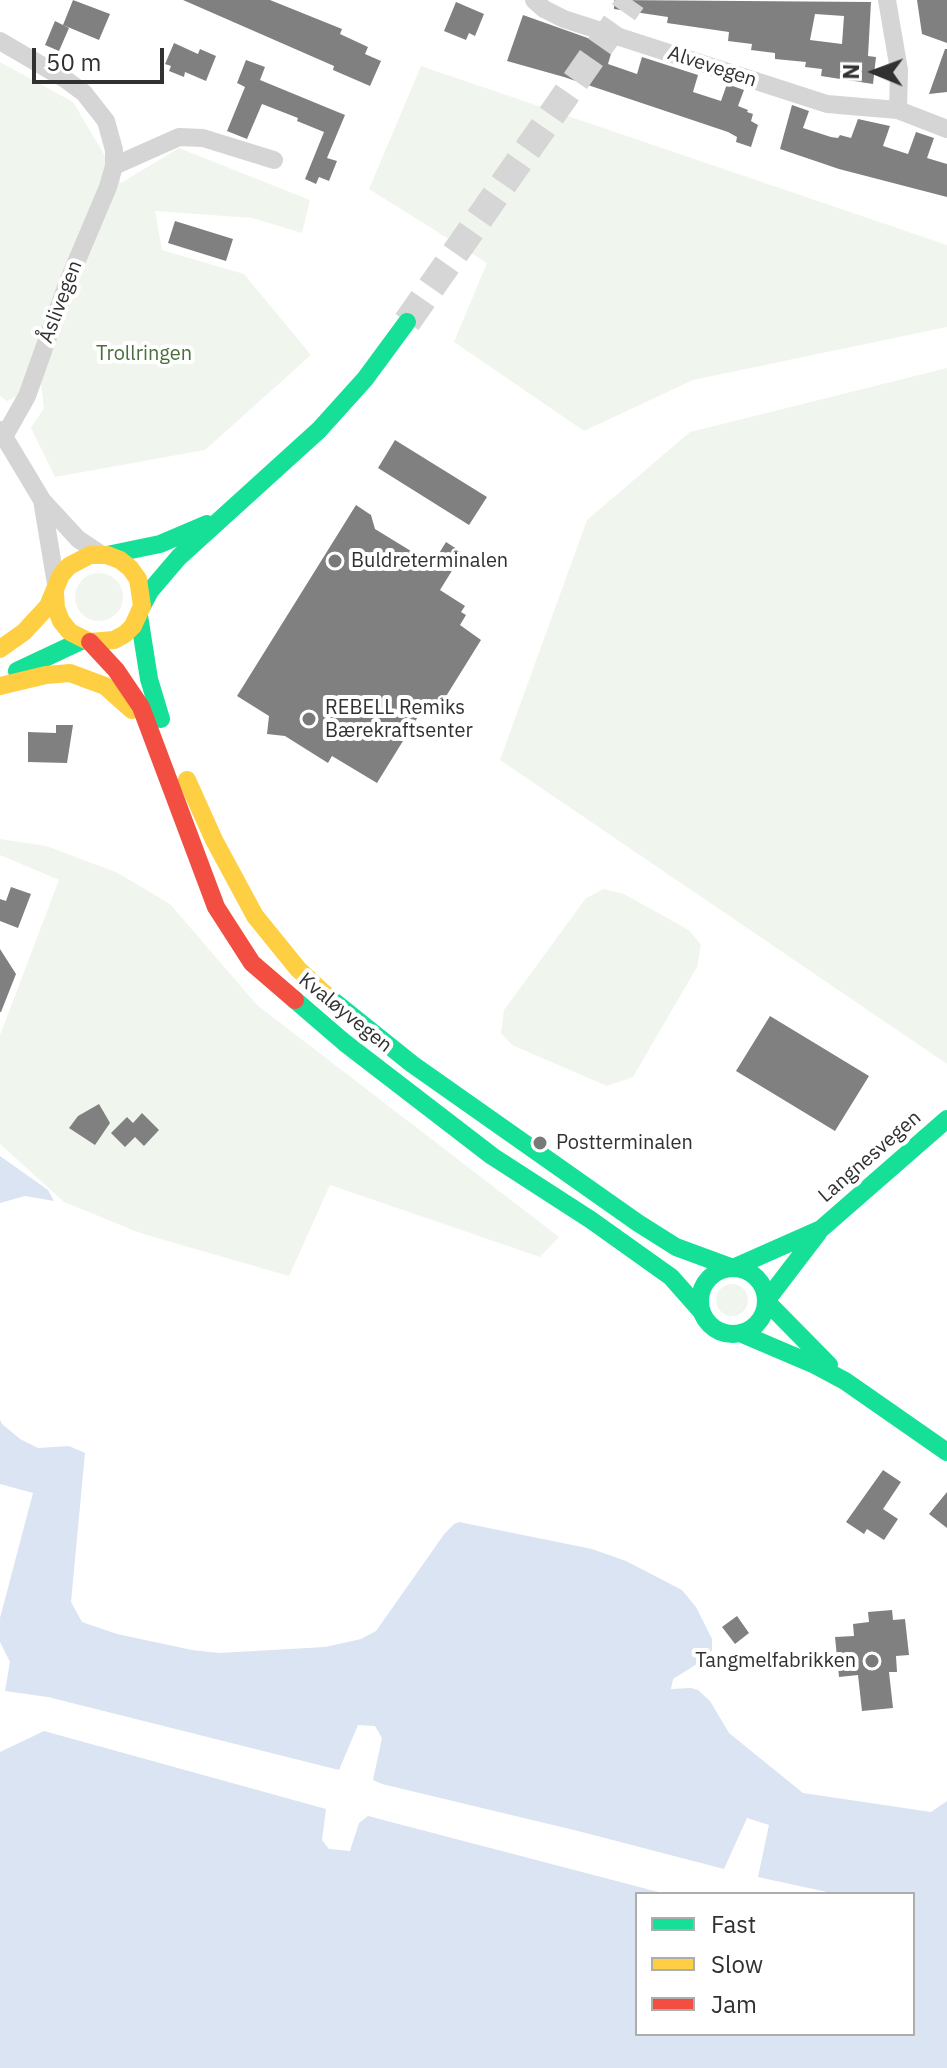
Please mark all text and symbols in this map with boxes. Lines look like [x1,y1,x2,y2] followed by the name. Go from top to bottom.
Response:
[36,32,168,82] scale bar
[835,32,915,112] north arrow
[665,41,759,93] street label: Alvevegen
[46,46,101,78] text: 50 m
[836,63,865,80] text: N
[34,257,88,347] street label: Åslivegen
[96,342,192,366] park label: Trollringen
[351,549,508,573] place label: Buldreterminalen
[326,552,344,570] marker: Buldreterminalen
[325,696,473,743] place label: REBELL Remiks Bærekraftsenter
[300,710,318,728] marker: REBELL Remiks Bærekraftsenter
[294,968,396,1058] street label: Kvaløyvegen
[814,1106,926,1208] street label: Langnesvegen
[556,1131,693,1155] place label: Postterminalen
[531,1134,549,1152] marker: Postterminalen
[695,1649,856,1673] place label: Tangmelfabrikken
[863,1652,881,1670] marker: Tangmelfabrikken
[635,1892,915,2036] legend
[711,1908,756,1940] text: Fast
[711,1948,763,1980] text: Slow
[711,1988,757,2020] text: Jam

